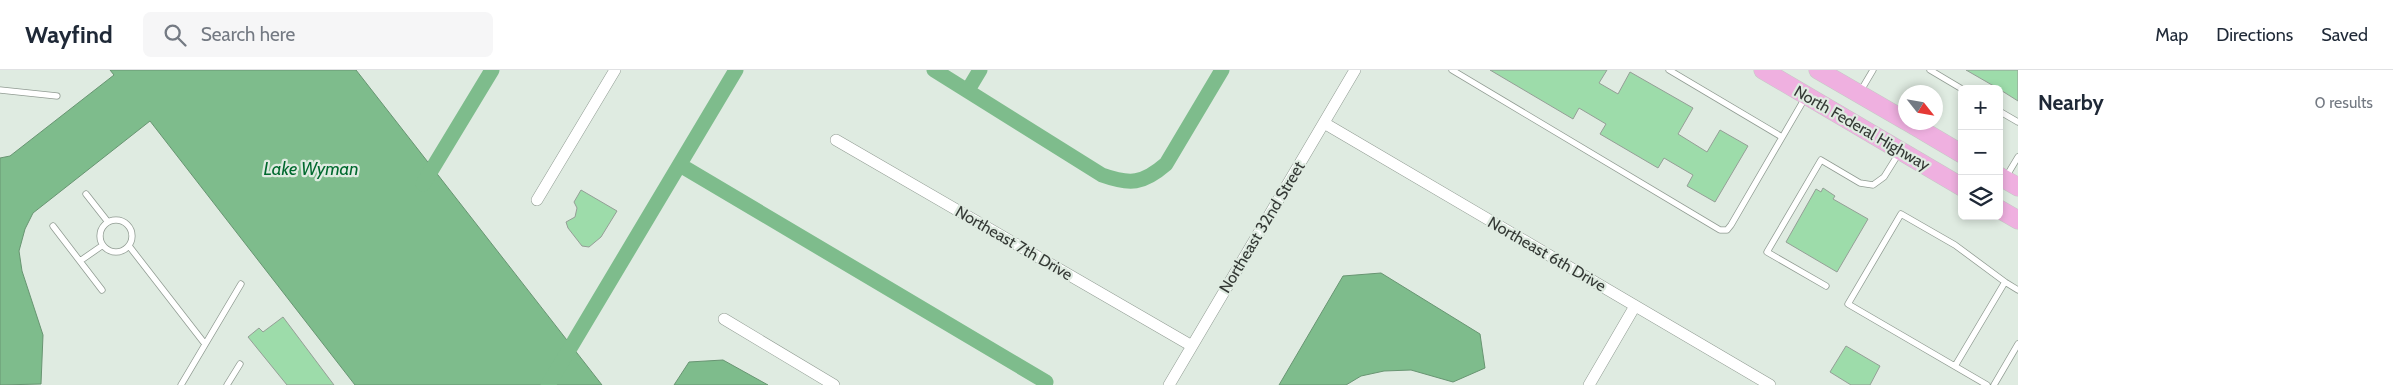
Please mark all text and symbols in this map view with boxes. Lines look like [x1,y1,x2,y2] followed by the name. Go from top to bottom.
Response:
[143,12,493,57] search box
[25,20,113,49] text: Wayfind
[161,21,189,49] icon: search
[201,23,295,46] text: Search here
[2155,24,2188,46] text: Map
[2216,24,2293,46] text: Directions
[2321,24,2368,46] text: Saved
[1791,81,1933,175] street label: North Federal Highway
[1898,85,1943,130] north arrow
[1958,85,2003,220] map controls
[1958,85,2003,130] button: +
[2038,90,2104,115] text: Nearby
[2314,93,2373,112] text: 0 results
[1958,130,2003,175] button: −
[1215,157,1309,296] street label: Northeast 32nd Street
[263,158,359,180] water label: Lake Wyman
[1958,175,2003,220] button: layers
[952,202,1076,284] street label: Northeast 7th Drive
[1485,212,1609,296] street label: Northeast 6th Drive

